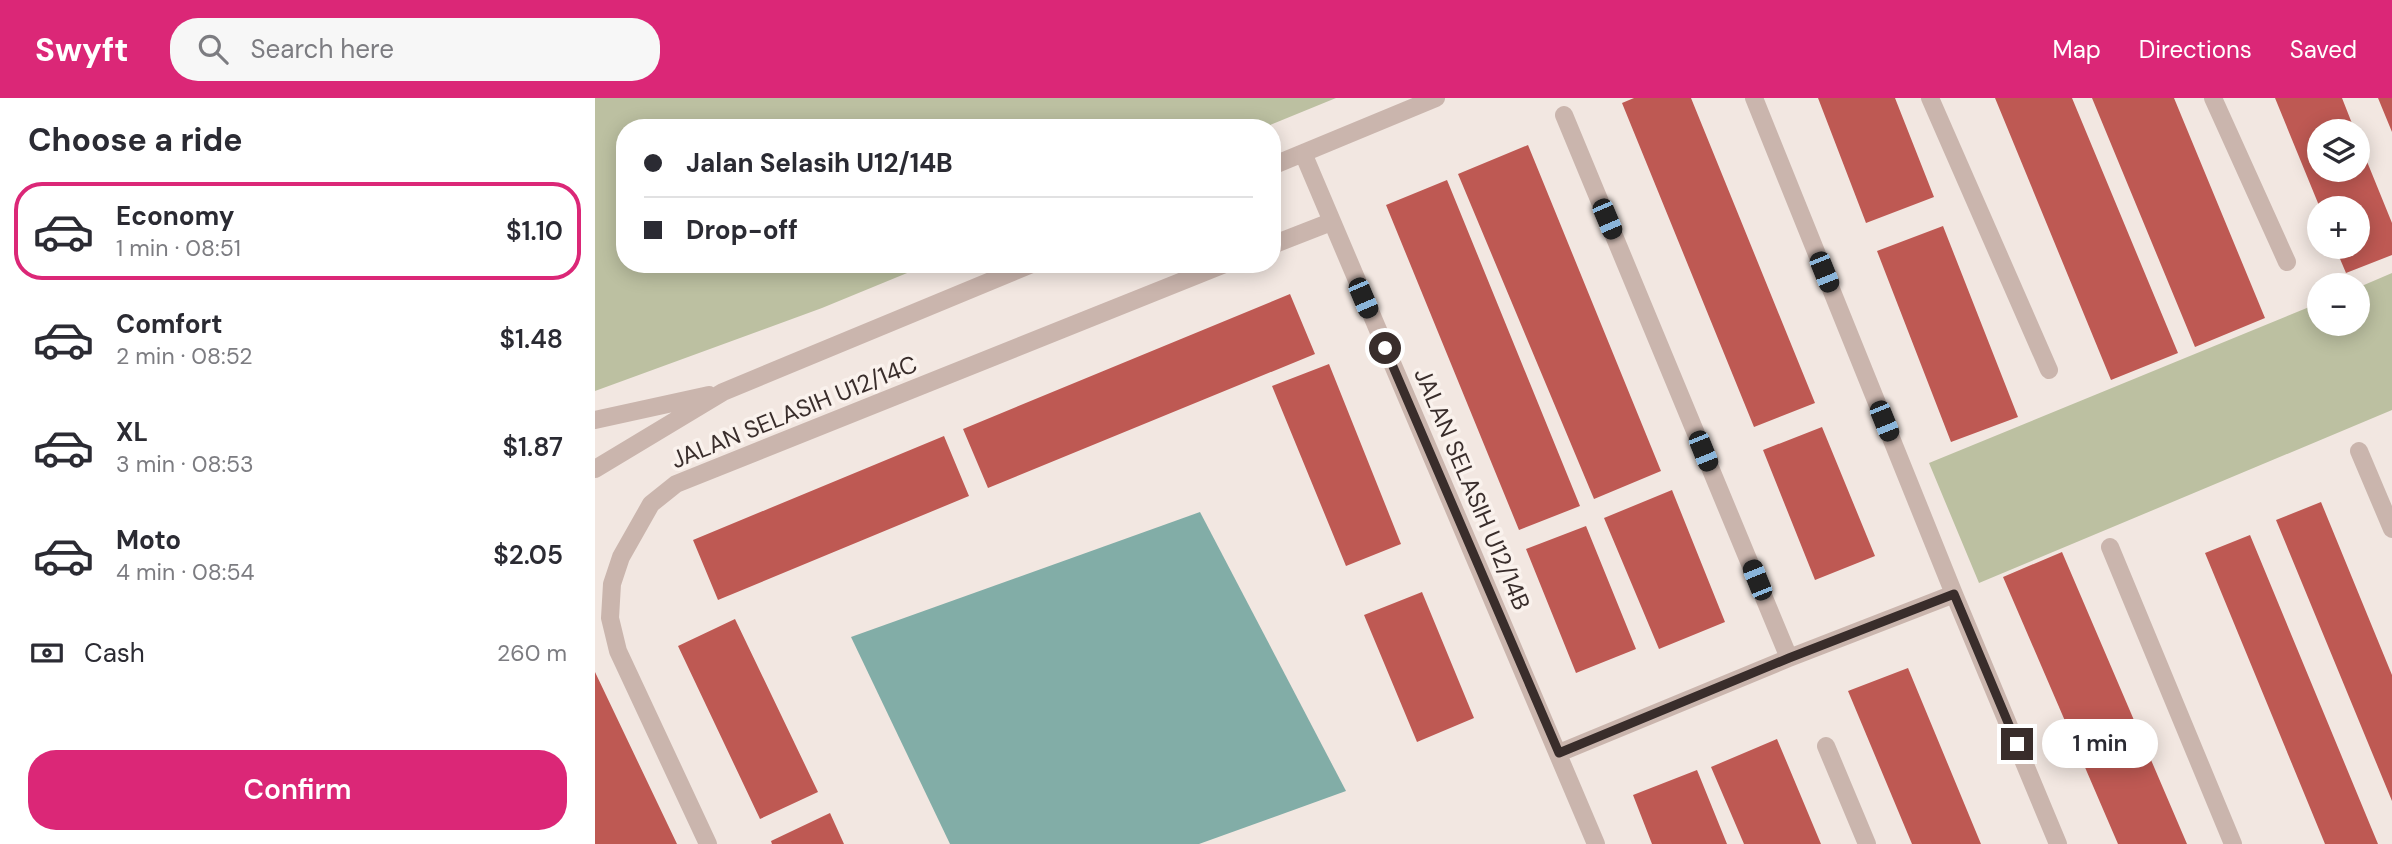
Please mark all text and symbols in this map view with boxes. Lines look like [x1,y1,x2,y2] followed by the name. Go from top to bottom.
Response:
[170,18,660,81] search box
[35,28,128,71] text: Swyft
[194,30,232,68] icon: search
[250,32,394,66] text: Search here
[2053,34,2101,65] text: Map
[2139,34,2252,65] text: Directions
[2290,34,2357,65] text: Saved
[28,119,243,161] text: Choose a ride
[2307,119,2370,336] map controls
[2307,119,2370,182] button: layers
[686,146,953,180] text: Jalan Selasih U12/14B
[1590,196,1625,242] car
[2307,196,2370,259] button: +
[116,199,234,233] text: Economy
[32,200,95,263] icon: car
[686,213,798,247] text: Drop-off
[506,214,563,248] text: $1.10
[116,233,241,263] text: 1 min · 08:51
[1807,249,1842,295] car
[2307,273,2370,336] button: −
[1346,275,1381,321] car
[116,307,222,341] text: Comfort
[32,308,95,371] icon: car
[499,322,563,356] text: $1.48
[1369,332,1401,364] route start
[116,341,253,371] text: 2 min · 08:52
[666,348,921,475] street label: JALAN SELASIH U12/14C
[1407,363,1538,615] street label: JALAN SELASIH U12/14B
[1867,398,1902,444] car
[116,415,148,449] text: XL
[32,416,95,479] icon: car
[1686,428,1721,474] car
[503,430,563,464] text: $1.87
[116,449,254,479] text: 3 min · 08:53
[116,523,181,557] text: Moto
[32,524,95,587] icon: car
[493,538,563,572] text: $2.05
[116,557,254,587] text: 4 min · 08:54
[1740,557,1775,603] car
[28,634,66,672] icon: cash
[84,636,145,670] text: Cash
[497,638,567,668] text: 260 m
[2041,720,2157,768] callout: 1 min
[2001,728,2033,760] route end
[2073,728,2127,758] text: 1 min
[28,750,567,830] button: Confirm

